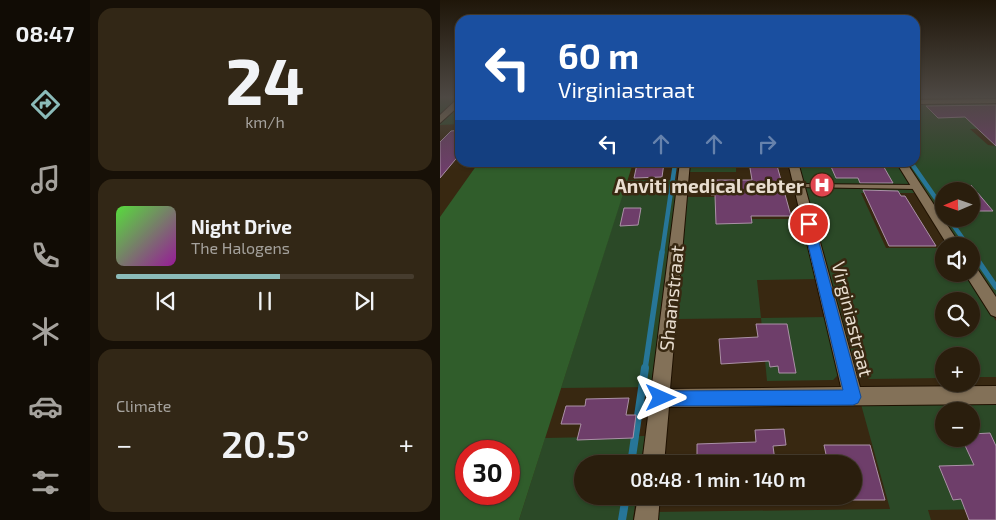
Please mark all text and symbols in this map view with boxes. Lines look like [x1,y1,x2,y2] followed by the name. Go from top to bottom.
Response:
[16,20,74,46] text: 08:47
[558,34,639,76] text: 60 m
[475,35,540,100] icon: left
[225,40,305,118] text: 24
[558,76,695,102] text: Virginiastraat
[28,87,63,122] icon: directions
[245,112,285,131] text: km/h
[594,130,622,158] icon: left
[647,130,675,158] icon: ahead
[700,130,728,158] icon: ahead
[753,130,781,158] icon: right
[28,162,63,197] icon: music
[809,172,835,198] hospital icon: Anviti medical cebter
[614,174,804,197] place label: Anviti medical cebter
[935,182,980,228] north arrow
[935,182,980,447] map controls
[788,203,830,245] pin
[795,210,823,238] icon: arrive
[191,215,292,238] text: Night Drive
[935,237,980,282] button: sound
[28,238,63,273] icon: phone
[191,238,290,257] text: The Halogens
[654,244,688,352] street label: Shaanstraat
[828,259,878,379] street label: Virginiastraat
[152,287,180,315] icon: previous
[251,287,279,315] icon: pause
[350,287,378,315] icon: next
[935,292,980,337] button: search
[28,314,63,349] icon: climate
[935,347,980,392] button: +
[634,371,686,423] position arrow
[28,389,63,424] icon: car
[116,396,171,415] text: Climate
[935,402,980,447] button: −
[221,420,310,466] text: 20.5°
[116,427,132,461] text: −
[399,427,414,461] text: +
[455,440,520,505] speed limit sign: 30
[28,465,63,500] icon: filters
[630,468,806,491] text: 08:48 · 1 min · 140 m

